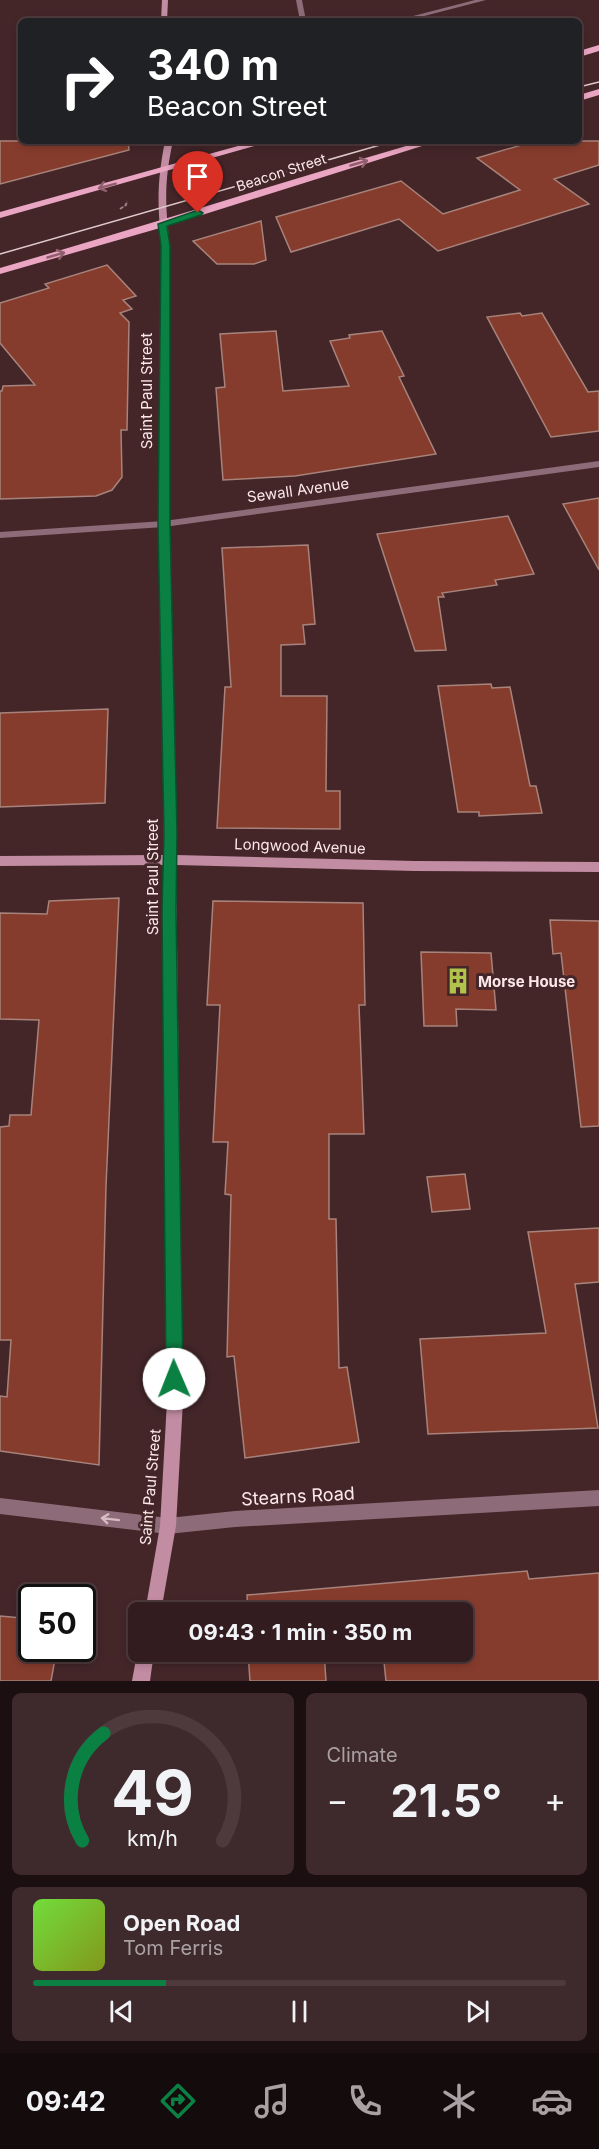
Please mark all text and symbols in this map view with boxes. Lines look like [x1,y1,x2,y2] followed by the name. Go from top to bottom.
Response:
[147,39,279,90] text: 340 m
[48,42,126,120] icon: right
[147,90,327,123] text: Beacon Street
[234,149,328,195] street label: Beacon Street
[172,151,223,213] pin
[349,157,368,168] one-way arrow
[181,160,214,193] icon: arrive
[98,180,117,192] one-way arrow
[46,249,65,260] one-way arrow
[137,333,156,449] street label: Saint Paul Street
[246,473,350,507] street label: Sewall Avenue
[143,819,162,935] street label: Saint Paul Street
[234,834,366,858] street label: Longwood Avenue
[443,966,473,996] building icon: Morse House
[478,972,575,991] place label: Morse House
[142,1347,206,1411] position arrow
[135,1428,165,1546] street label: Saint Paul Street
[241,1483,355,1509] street label: Stearns Road
[101,1513,121,1524] one-way arrow
[18,1584,96,1662] speed limit sign: 50
[189,1619,412,1645] text: 09:43 · 1 min · 350 m
[327,1743,398,1767] text: Climate
[111,1755,194,1830] text: 49
[390,1773,502,1828] text: 21.5°
[327,1780,348,1820] text: −
[544,1780,566,1820] text: +
[127,1825,178,1851] text: km/h
[123,1910,240,1936] text: Open Road
[123,1936,223,1960] text: Tom Ferris
[105,1995,138,2028] icon: previous
[283,1995,316,2028] icon: pause
[461,1995,494,2028] icon: next
[157,2080,199,2122] icon: directions
[251,2080,293,2122] icon: music
[344,2080,386,2122] icon: phone
[438,2080,480,2122] icon: climate
[531,2080,573,2122] icon: car
[26,2085,106,2118] text: 09:42

